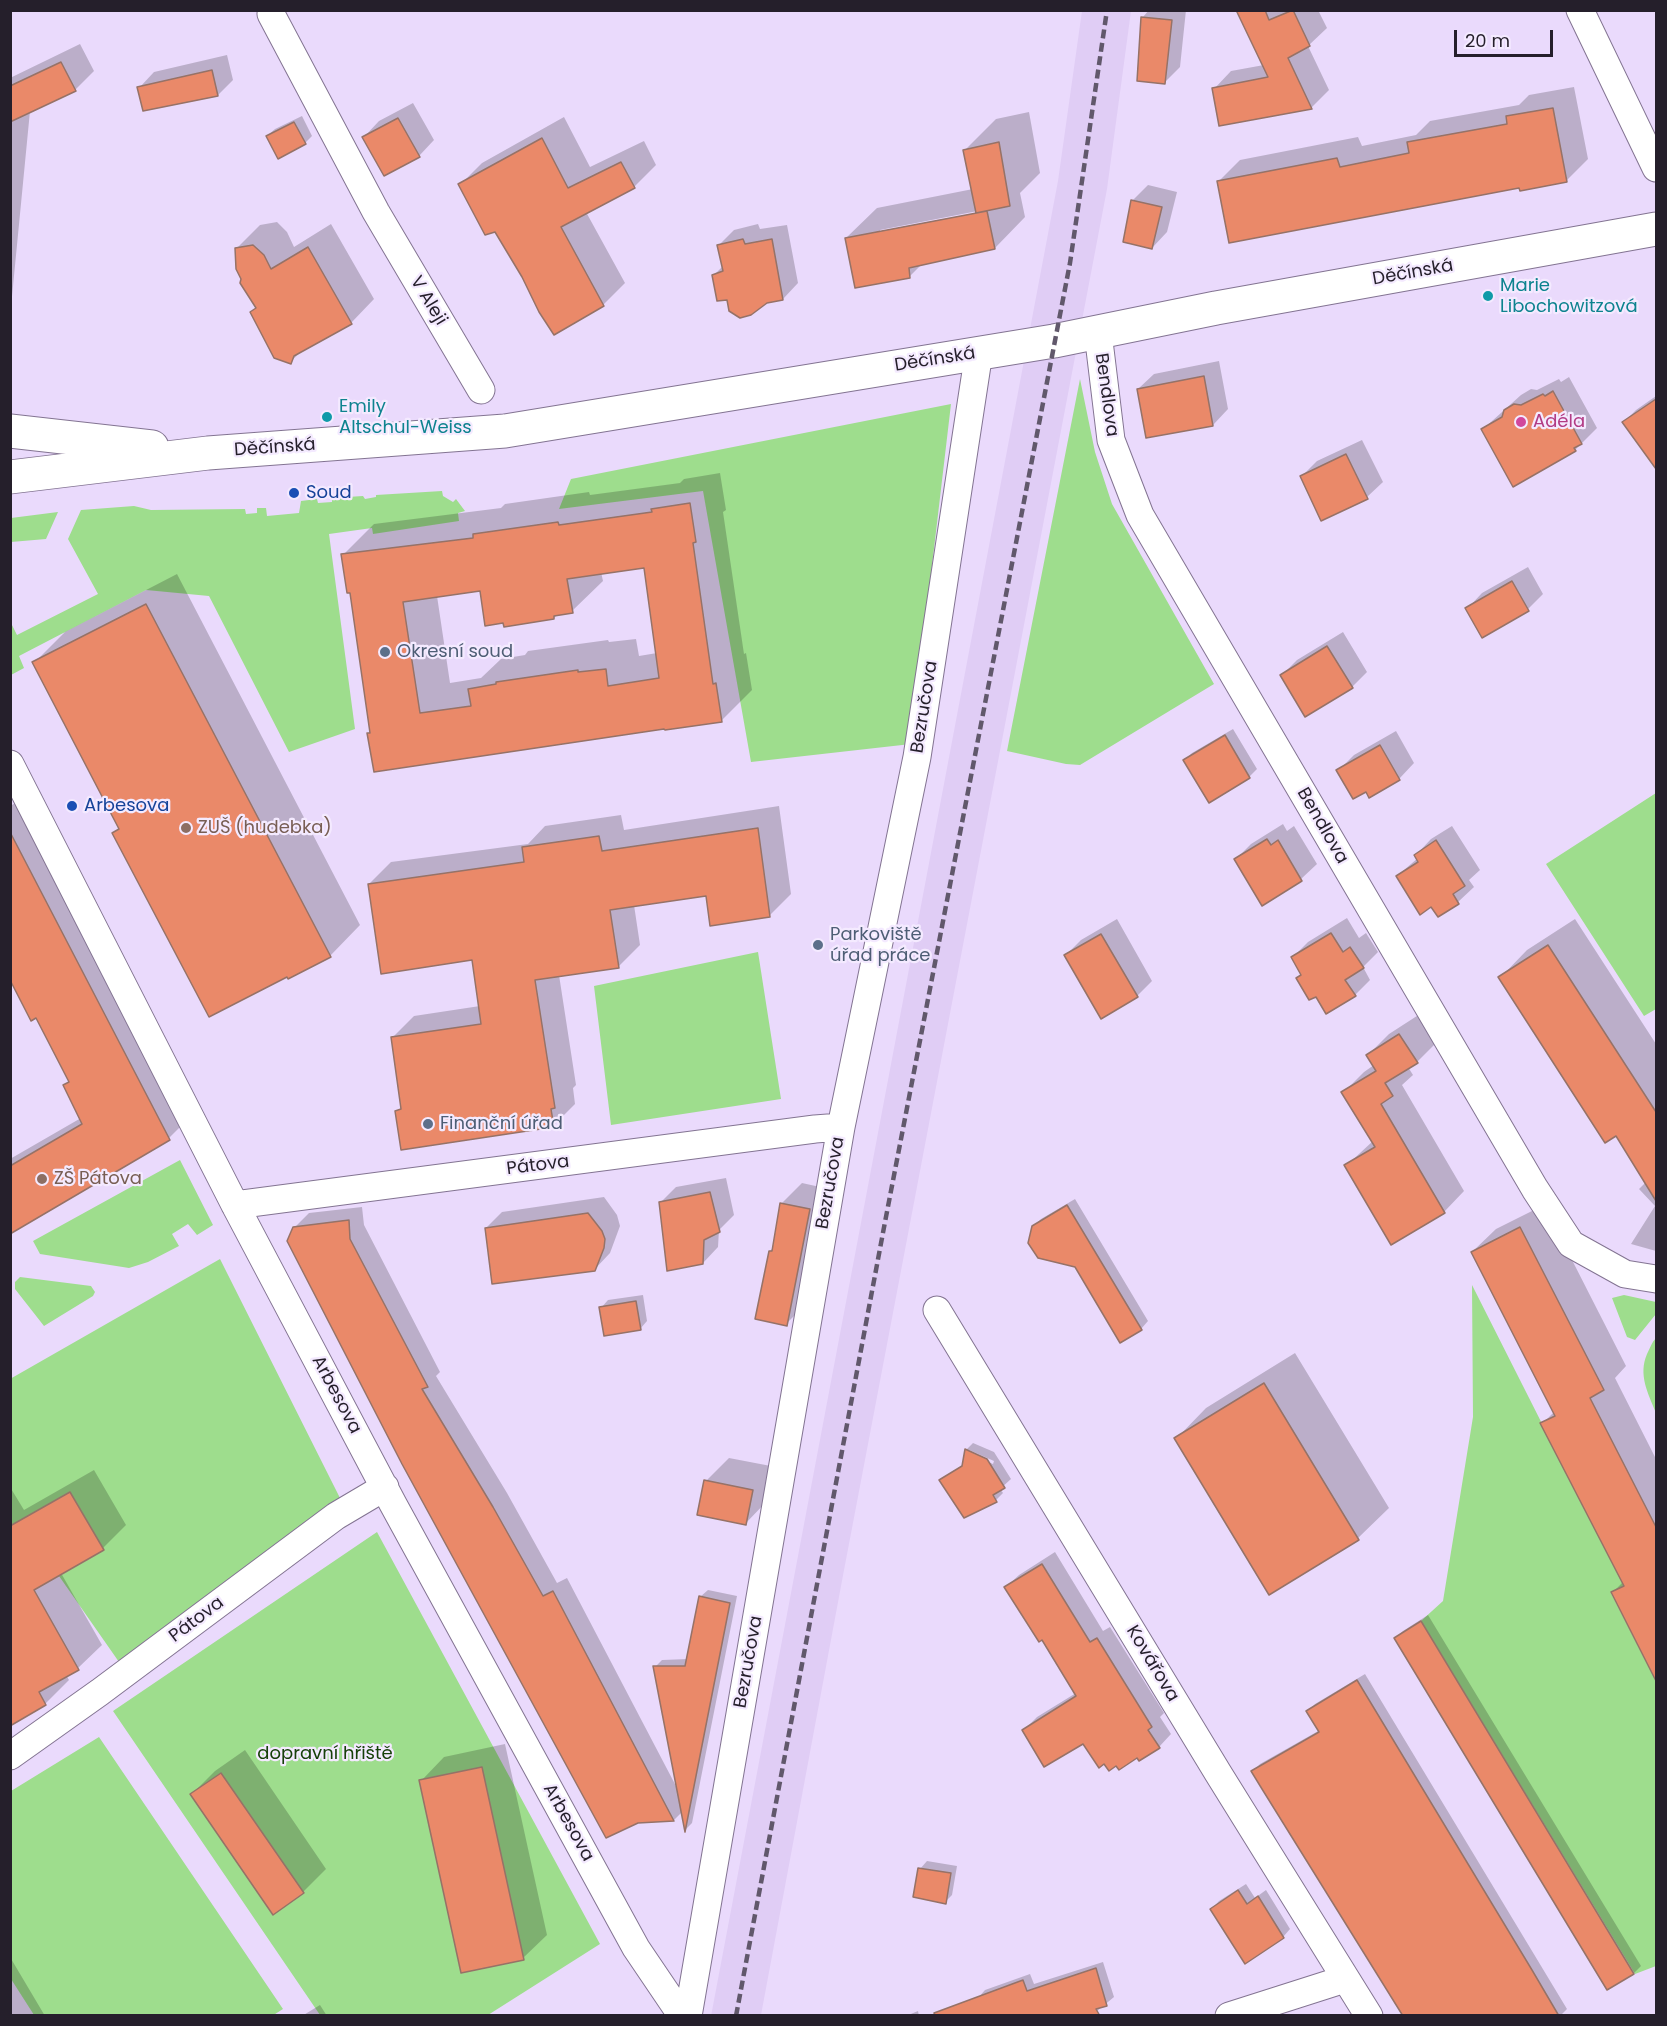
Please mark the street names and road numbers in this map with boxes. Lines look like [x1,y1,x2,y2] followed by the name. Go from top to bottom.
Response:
[1371,255,1455,291] street label: Děčínská
[405,272,451,330] street label: V Aleji
[893,343,977,377] street label: Děčínská
[1089,352,1123,438] street label: Bendlova
[234,434,316,462] street label: Děčínská
[907,659,943,755] street label: Bezručova
[1292,784,1352,868] street label: Bendlova
[812,1135,850,1231] street label: Bezručova
[505,1151,571,1181] street label: Pátova
[306,1352,366,1438] street label: Arbesova
[165,1592,229,1648] street label: Pátova
[730,1614,768,1710] street label: Bezručova
[1121,1622,1183,1706] street label: Kovářova
[538,1780,598,1866] street label: Arbesova

